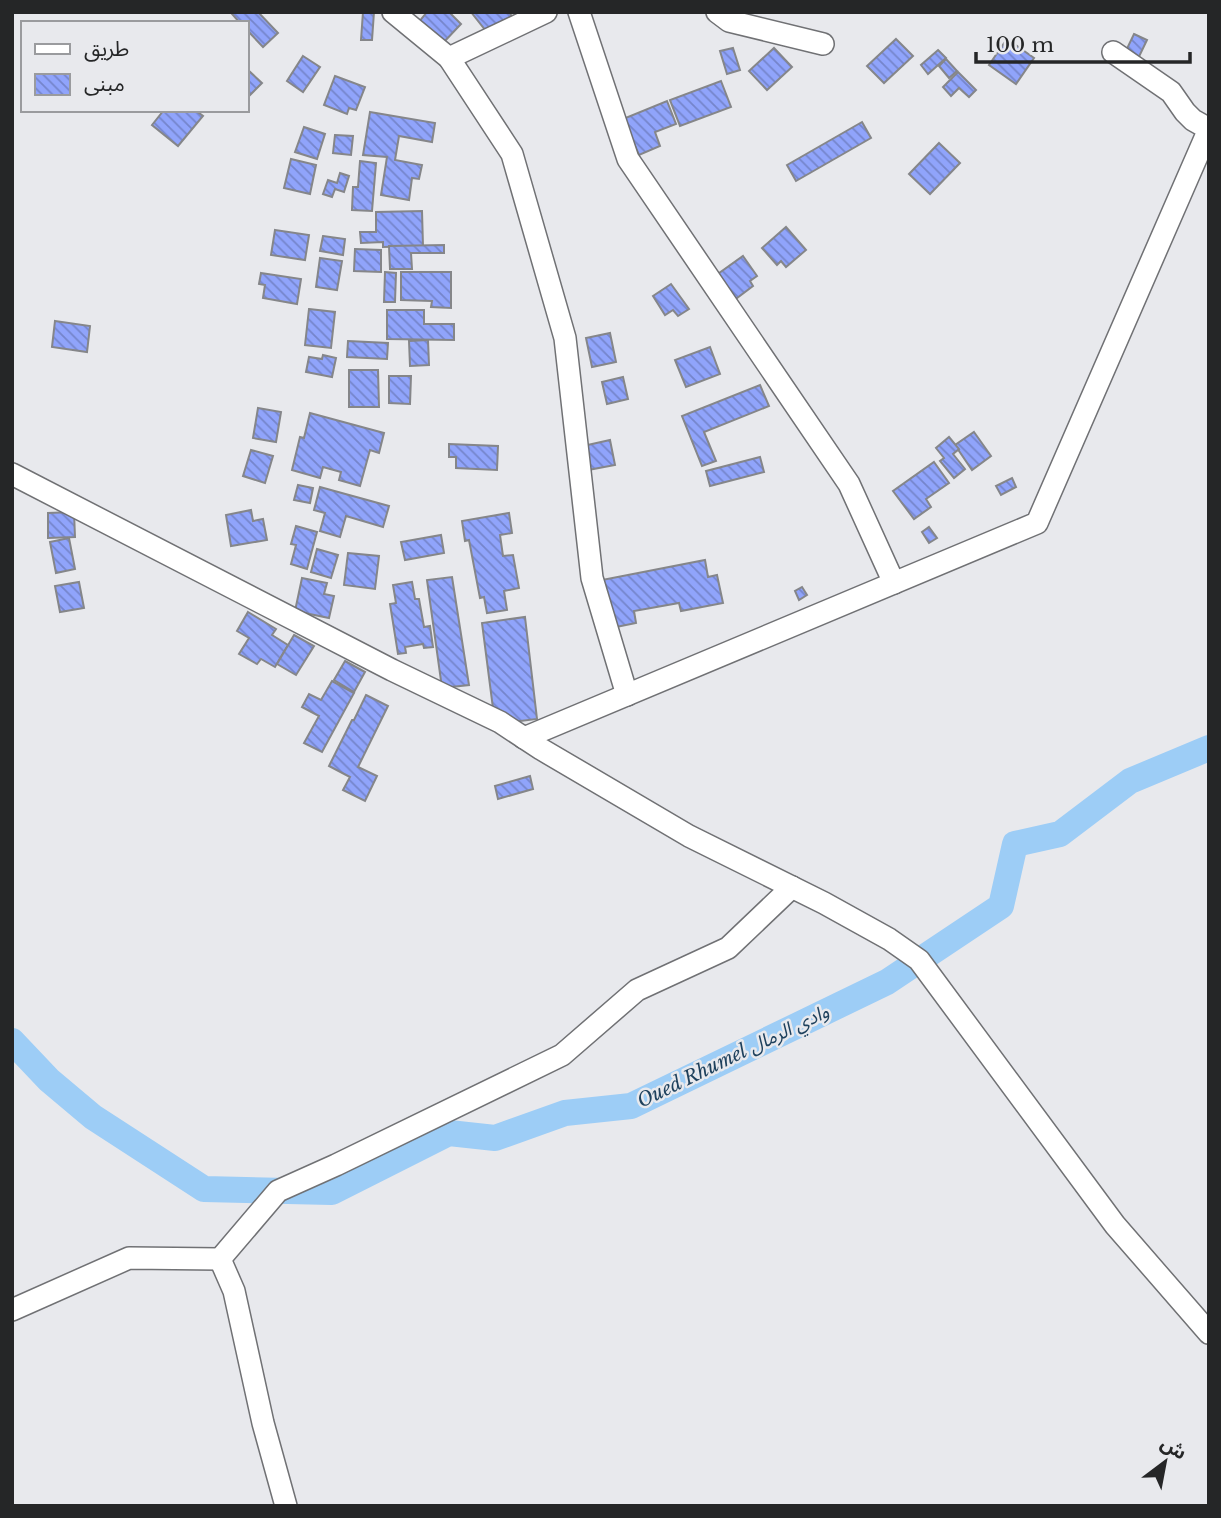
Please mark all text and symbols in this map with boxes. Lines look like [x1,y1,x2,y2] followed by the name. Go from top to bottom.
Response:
[21,21,248,112] legend
[976,21,1190,65] scale bar
[986,32,1054,58] text: 100 m
[84,36,129,62] text: طريق
[84,71,125,97] text: مبنى
[633,999,835,1116] water label: Oued Rhumel وادي الرمال
[1130,1427,1200,1497] north arrow
[1157,1431,1191,1465] text: ش

